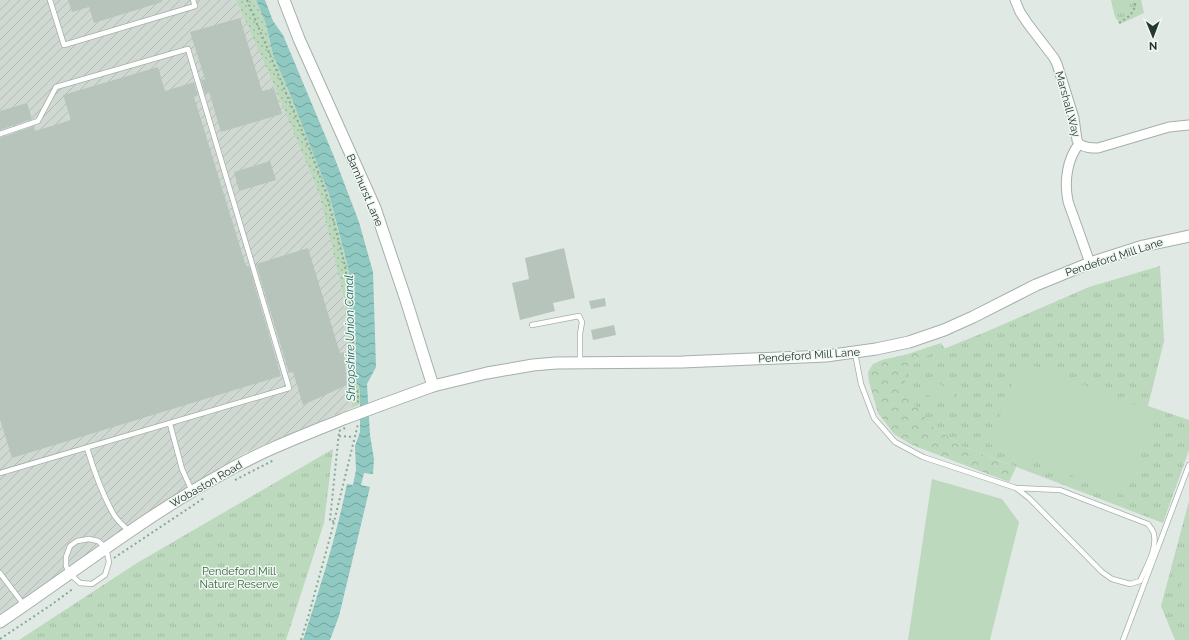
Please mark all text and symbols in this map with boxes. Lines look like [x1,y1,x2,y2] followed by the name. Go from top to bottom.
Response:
[1133,16,1173,56] north arrow
[1149,39,1157,52] text: N
[1052,70,1083,139] street label: Marshall Way
[343,152,386,229] street label: Barnhurst Lane
[1064,235,1165,279] street label: Pendeford Mill Lane
[342,275,358,402] water label: Shropshire Union Canal
[758,345,861,366] street label: Pendeford Mill Lane
[168,458,245,510] street label: Wobaston Road
[200,565,279,591] park label: Pendeford Mill Nature Reserve

